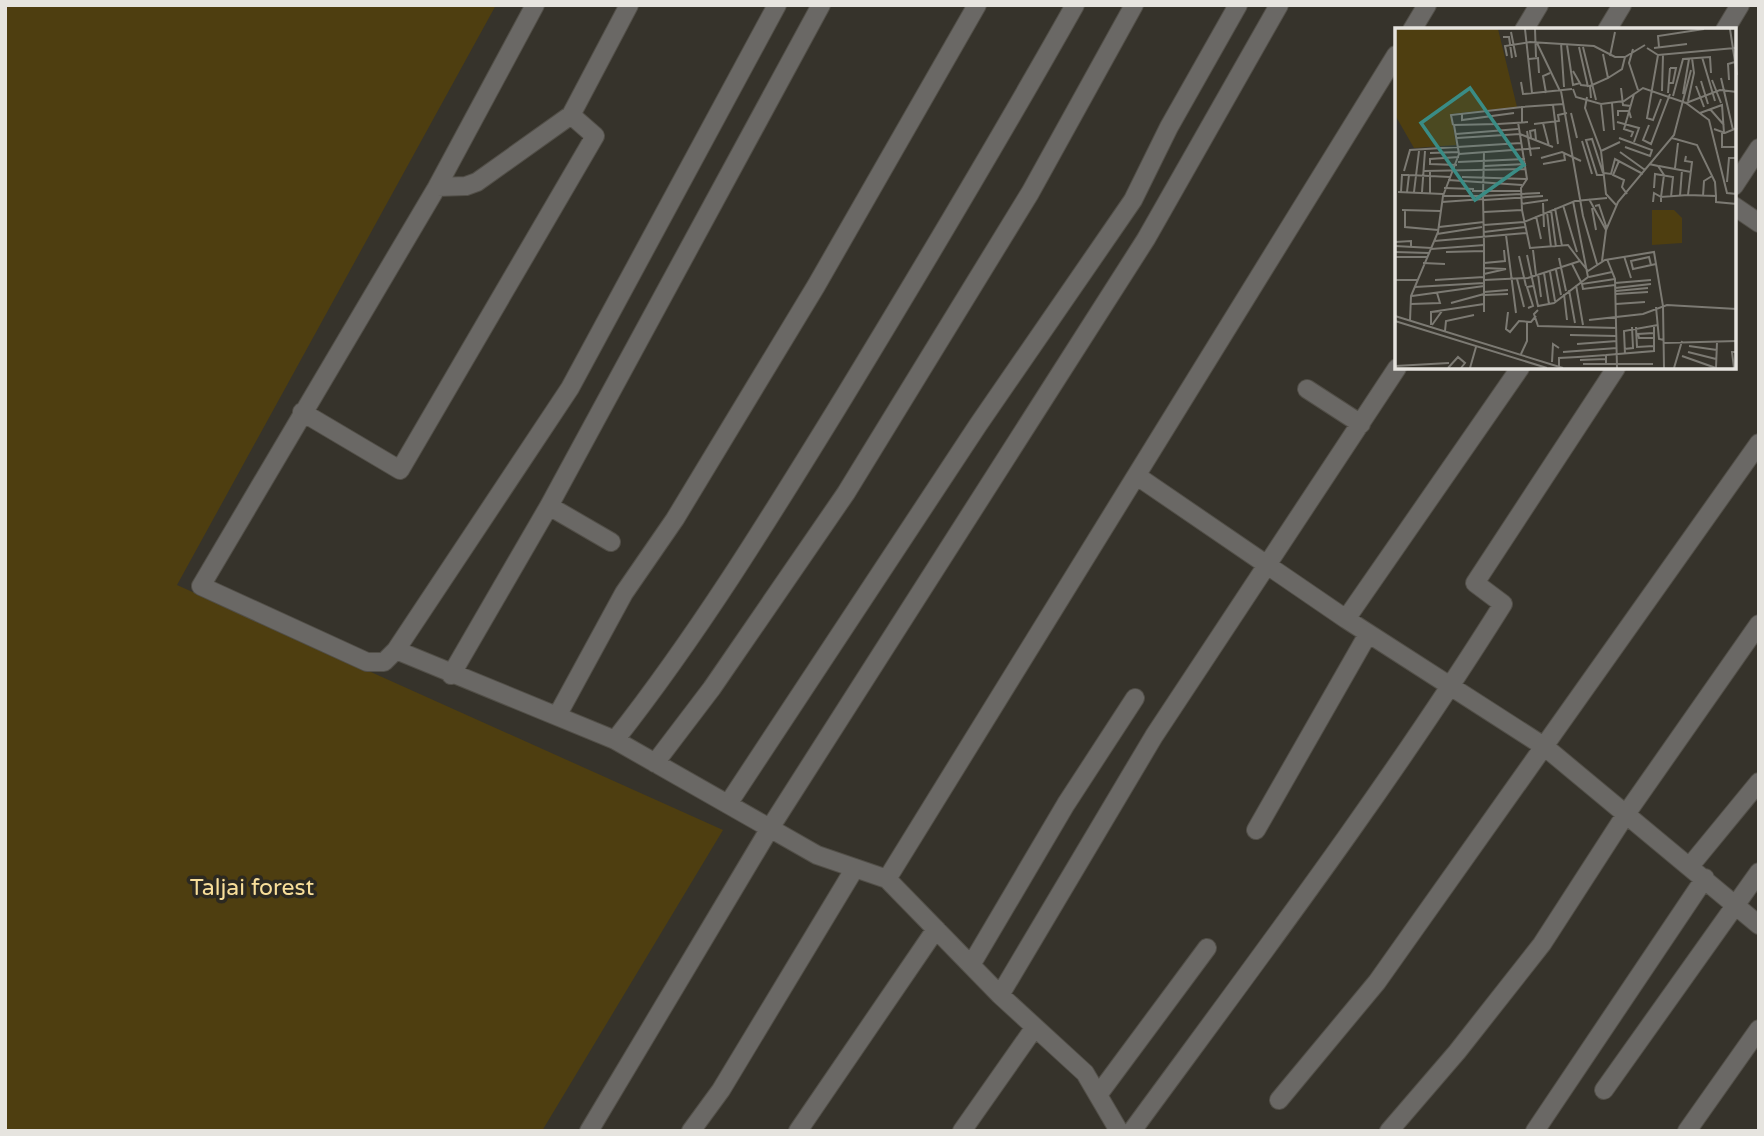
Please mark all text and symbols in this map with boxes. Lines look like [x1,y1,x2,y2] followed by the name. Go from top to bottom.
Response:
[1395,28,1736,369] inset map
[190,874,315,902] park label: Taljai forest

